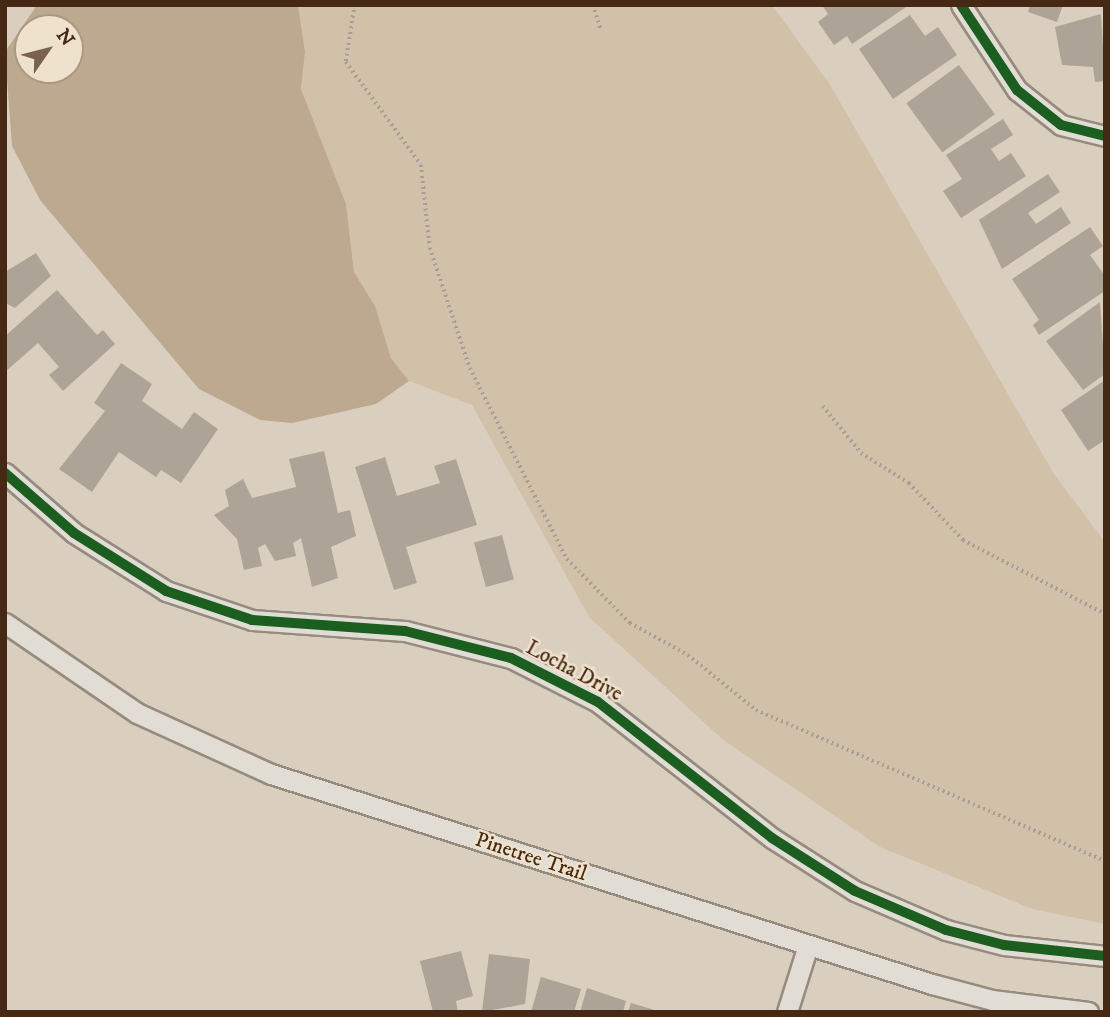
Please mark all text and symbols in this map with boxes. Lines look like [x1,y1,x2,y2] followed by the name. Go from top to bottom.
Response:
[14,14,84,84] north arrow
[51,25,79,51] text: N
[521,635,627,707] street label: Locha Drive
[472,827,590,887] street label: Pinetree Trail

